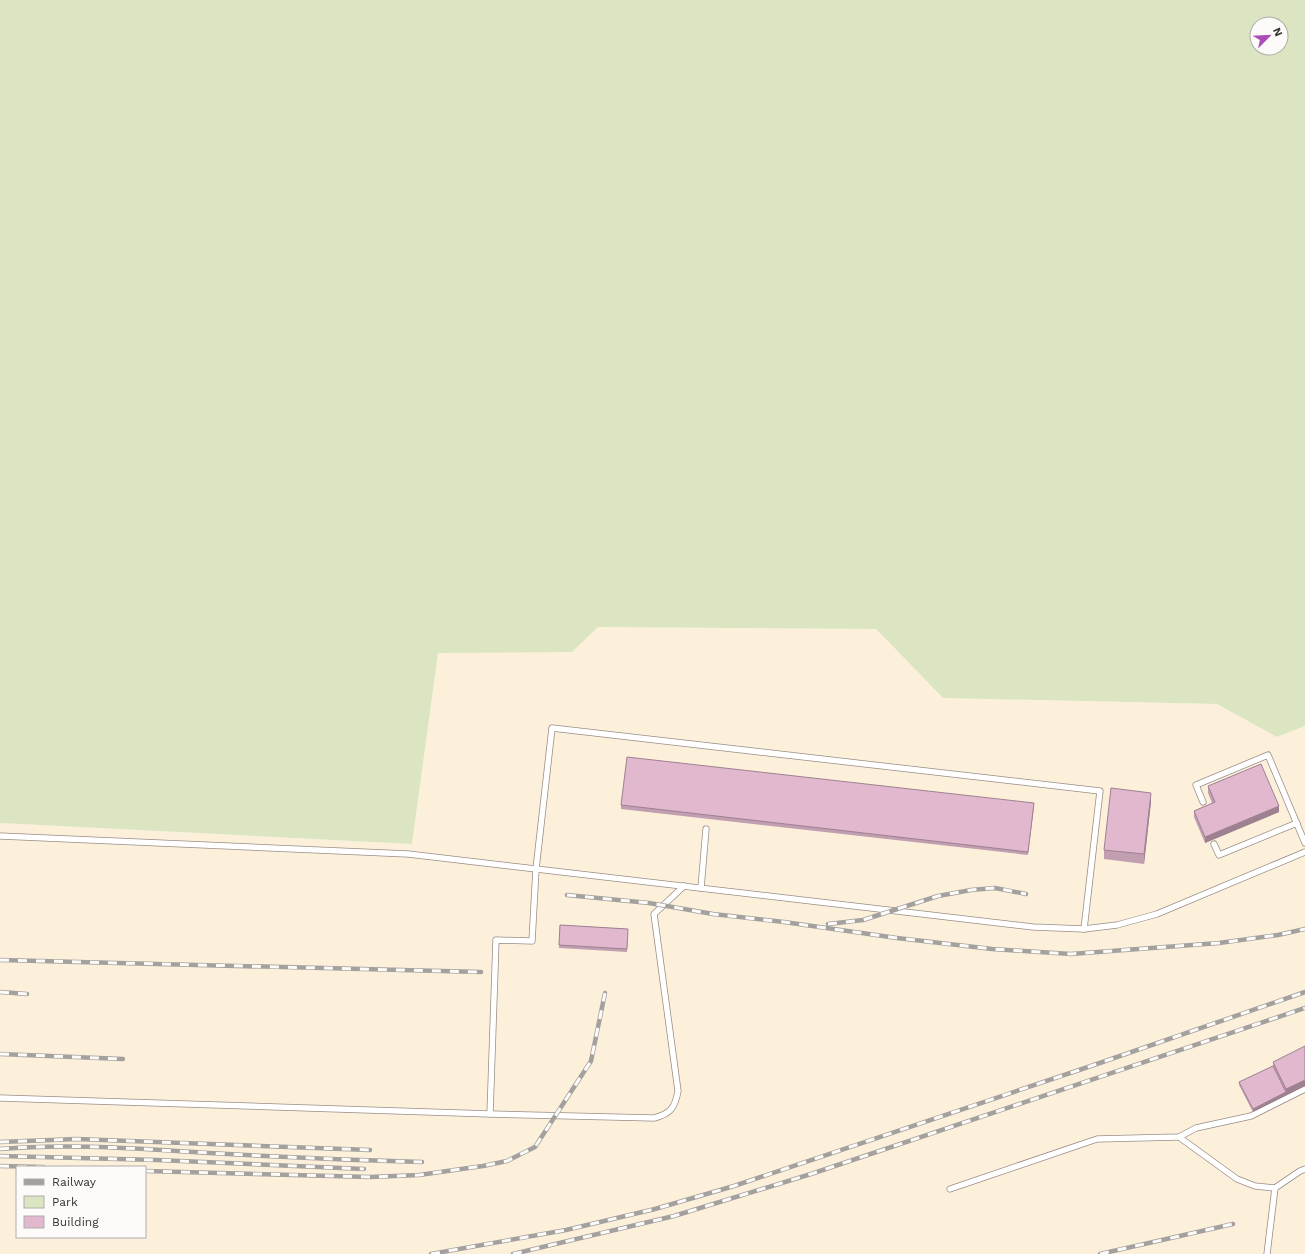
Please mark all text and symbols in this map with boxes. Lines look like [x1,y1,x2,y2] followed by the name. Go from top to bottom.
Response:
[1249,16,1289,56] north arrow
[1270,26,1285,39] text: N
[16,1166,146,1238] legend
[52,1175,97,1189] text: Railway
[52,1195,78,1209] text: Park
[52,1215,99,1229] text: Building

